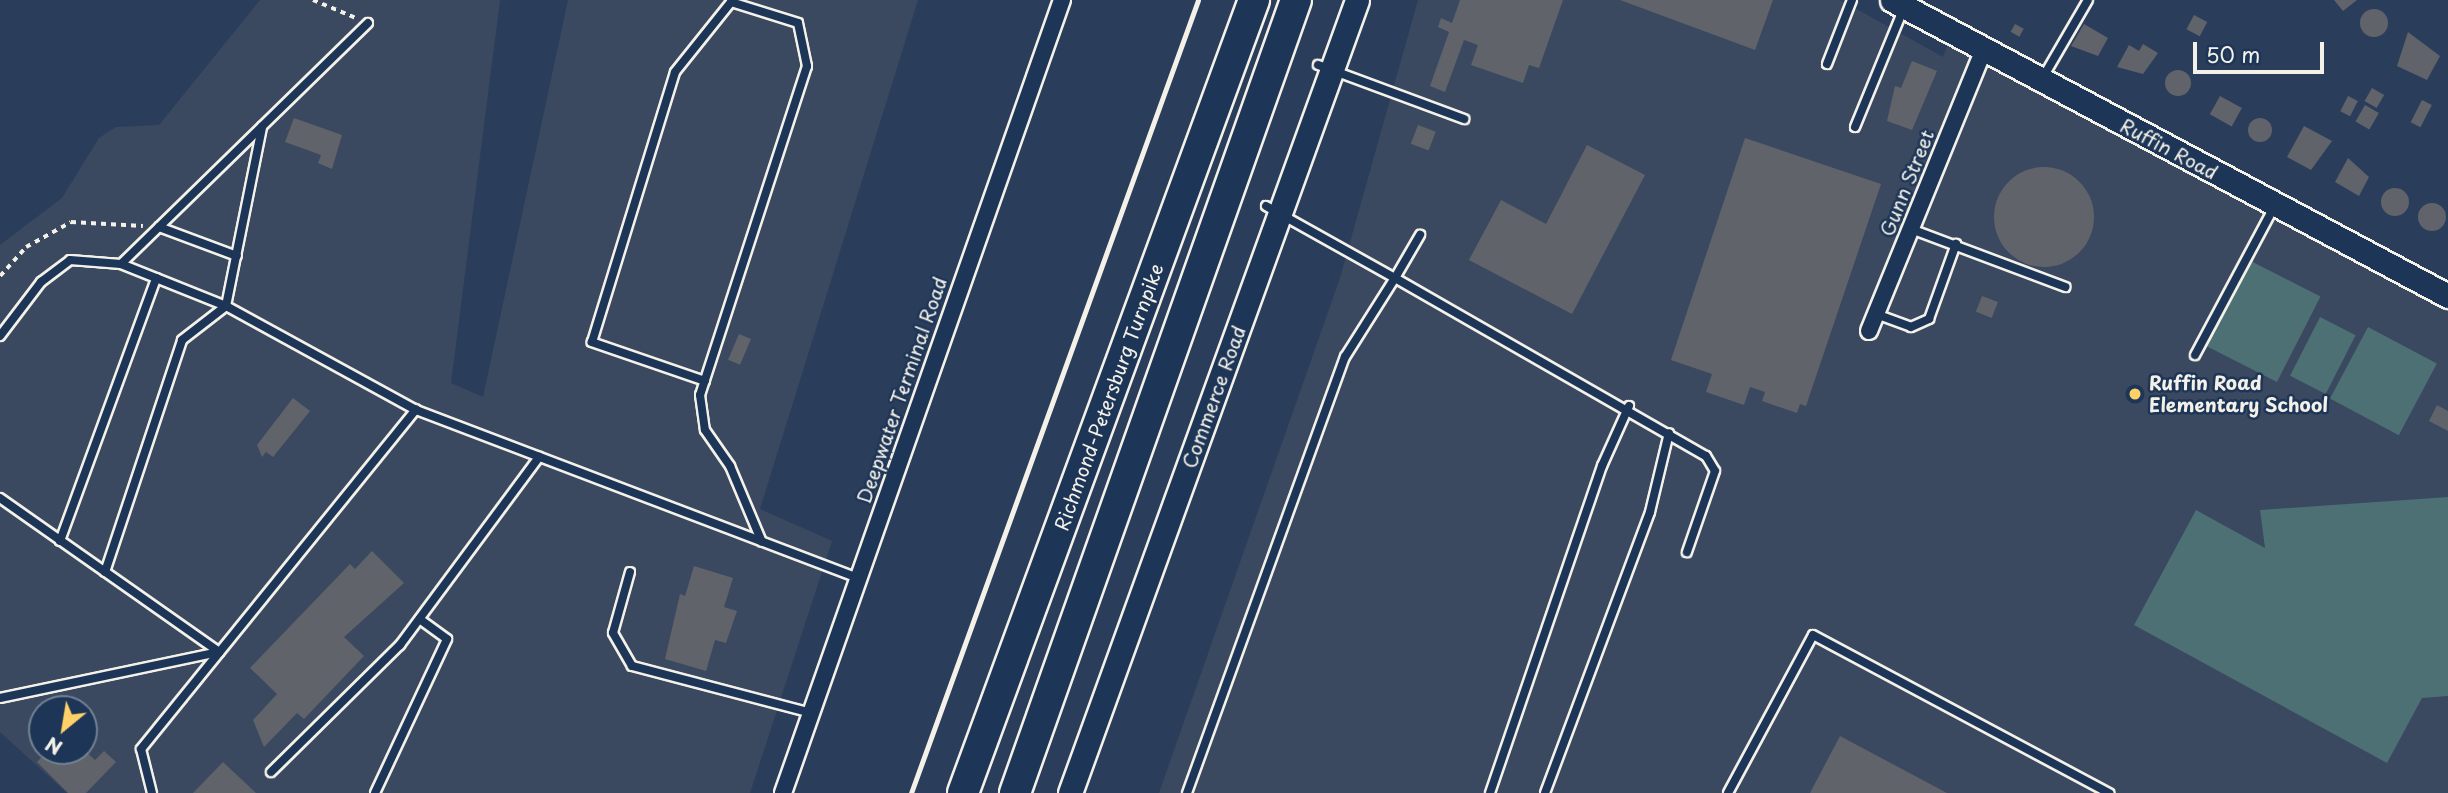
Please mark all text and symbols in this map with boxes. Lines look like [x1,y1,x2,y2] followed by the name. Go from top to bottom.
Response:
[2196,28,2327,72] scale bar
[2206,38,2260,70] text: 50 m
[2116,114,2222,184] street label: Ruffin Road
[1875,127,1939,239] street label: Gunn Street
[1050,260,1168,534] street label: Richmond-Petersburg Turnpike
[852,274,952,506] street label: Deepwater Terminal Road
[1178,323,1250,471] street label: Commerce Road
[2149,372,2328,416] place label: Ruffin Road Elementary School
[2127,386,2143,402] marker: Ruffin Road Elementary School
[28,695,98,765] north arrow
[40,731,67,762] text: N

